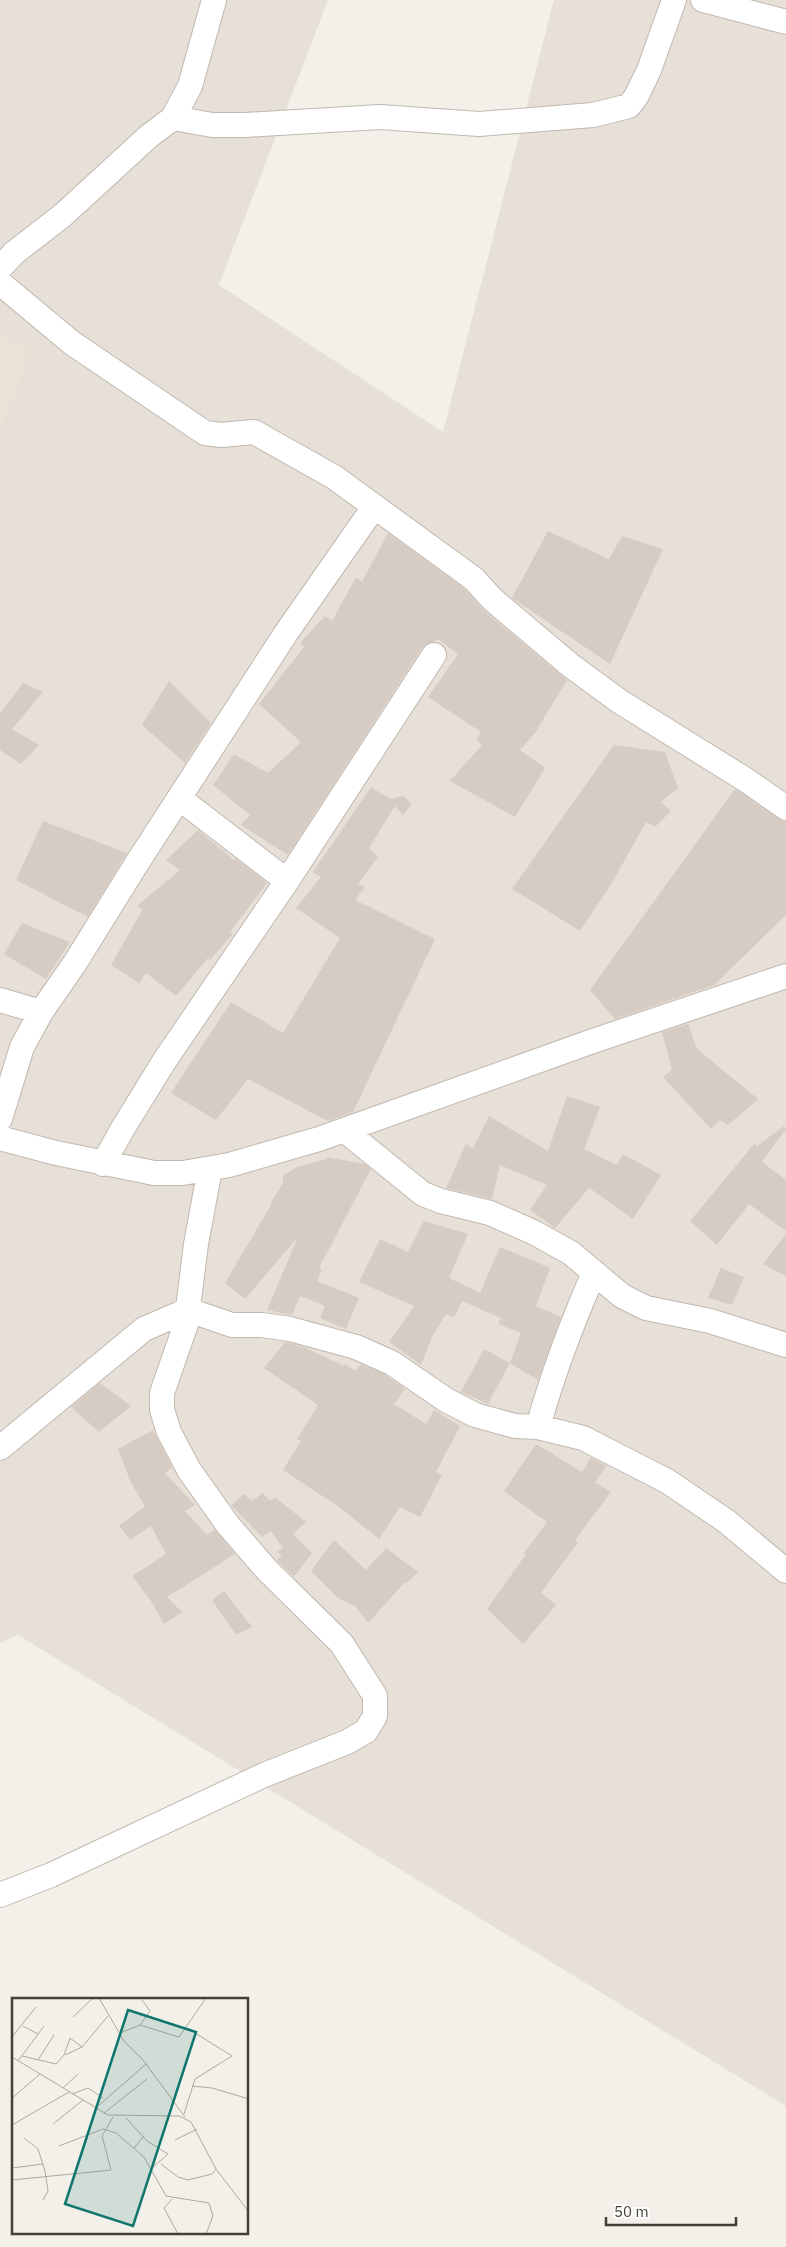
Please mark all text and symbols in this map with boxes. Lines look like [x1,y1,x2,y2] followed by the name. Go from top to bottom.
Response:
[12,1998,249,2234] inset map
[606,2194,736,2226] scale bar
[614,2202,649,2221] text: 50 m

